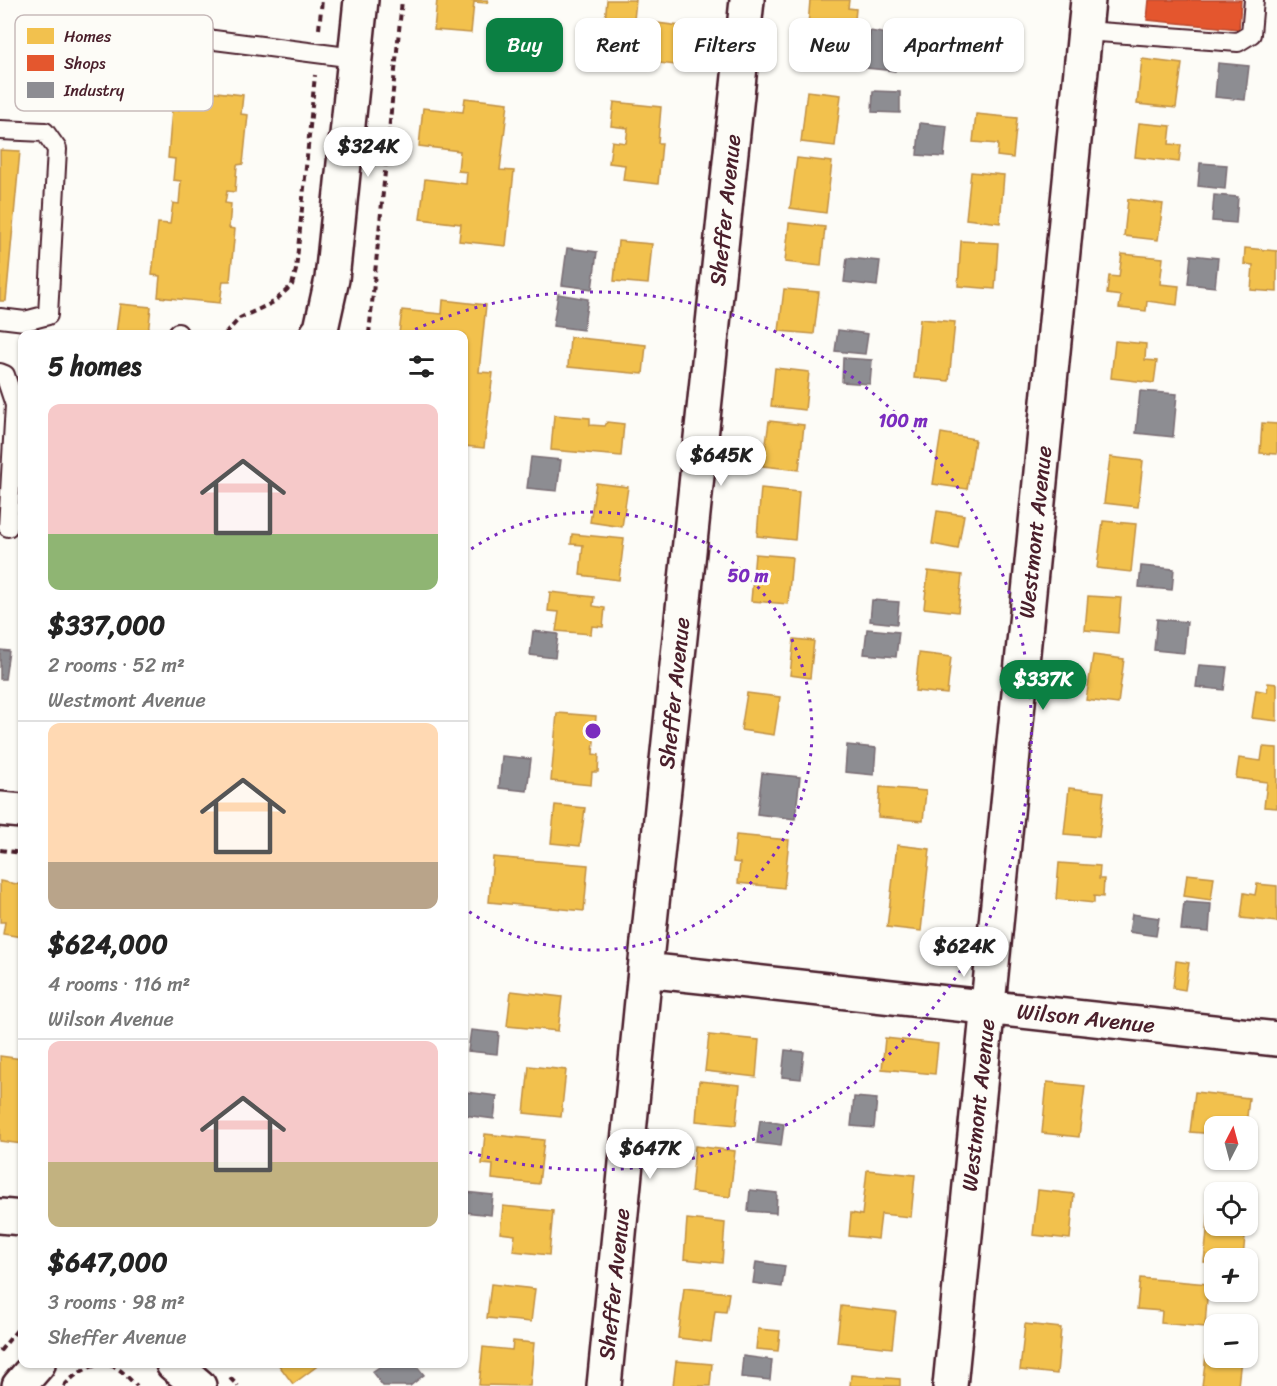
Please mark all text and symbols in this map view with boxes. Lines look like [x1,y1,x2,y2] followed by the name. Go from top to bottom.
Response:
[15,15,213,111] legend
[486,18,563,72] chip: Buy
[575,18,661,72] chip: Rent
[673,18,777,72] chip: Filters
[789,18,871,72] chip: New
[883,18,1024,72] chip: Apartment
[64,22,112,51] text: Homes
[64,49,106,78] text: Shops
[63,76,125,105] text: Industry
[326,127,410,178] pin: $324K
[338,129,398,164] text: $324K
[698,132,752,288] street label: Sheffer Avenue
[48,343,141,389] text: 5 homes
[405,350,438,383] icon: filters
[879,405,928,437] text: 100 m
[679,436,763,487] pin: $645K
[690,438,752,473] text: $645K
[189,443,297,551] icon: home
[1007,444,1063,620] street label: Westmont Avenue
[728,560,769,592] text: 50 m
[48,602,165,648] text: $337,000
[647,615,701,771] street label: Sheffer Avenue
[48,648,185,683] text: 2 rooms · 52 m²
[1001,660,1085,711] pin: $337K
[1014,662,1073,697] text: $337K
[48,683,206,718] text: Westmont Avenue
[583,721,603,741] centre of rings
[189,762,297,870] icon: home
[48,921,168,967] text: $624,000
[922,927,1006,978] pin: $624K
[933,929,995,964] text: $624K
[48,967,190,1002] text: 4 rooms · 116 m²
[1015,991,1157,1045] street label: Wilson Avenue
[48,1002,174,1037] text: Wilson Avenue
[950,1017,1006,1193] street label: Westmont Avenue
[189,1080,297,1188] icon: home
[1204,1116,1258,1170] north arrow
[1204,1116,1258,1368] map controls
[608,1129,692,1180] pin: $647K
[620,1131,680,1166] text: $647K
[1204,1182,1258,1236] button: locate
[587,1206,641,1362] street label: Sheffer Avenue
[48,1239,168,1285] text: $647,000
[1204,1248,1258,1302] button: +
[48,1285,185,1320] text: 3 rooms · 98 m²
[1204,1314,1258,1368] button: −
[48,1320,187,1355] text: Sheffer Avenue

